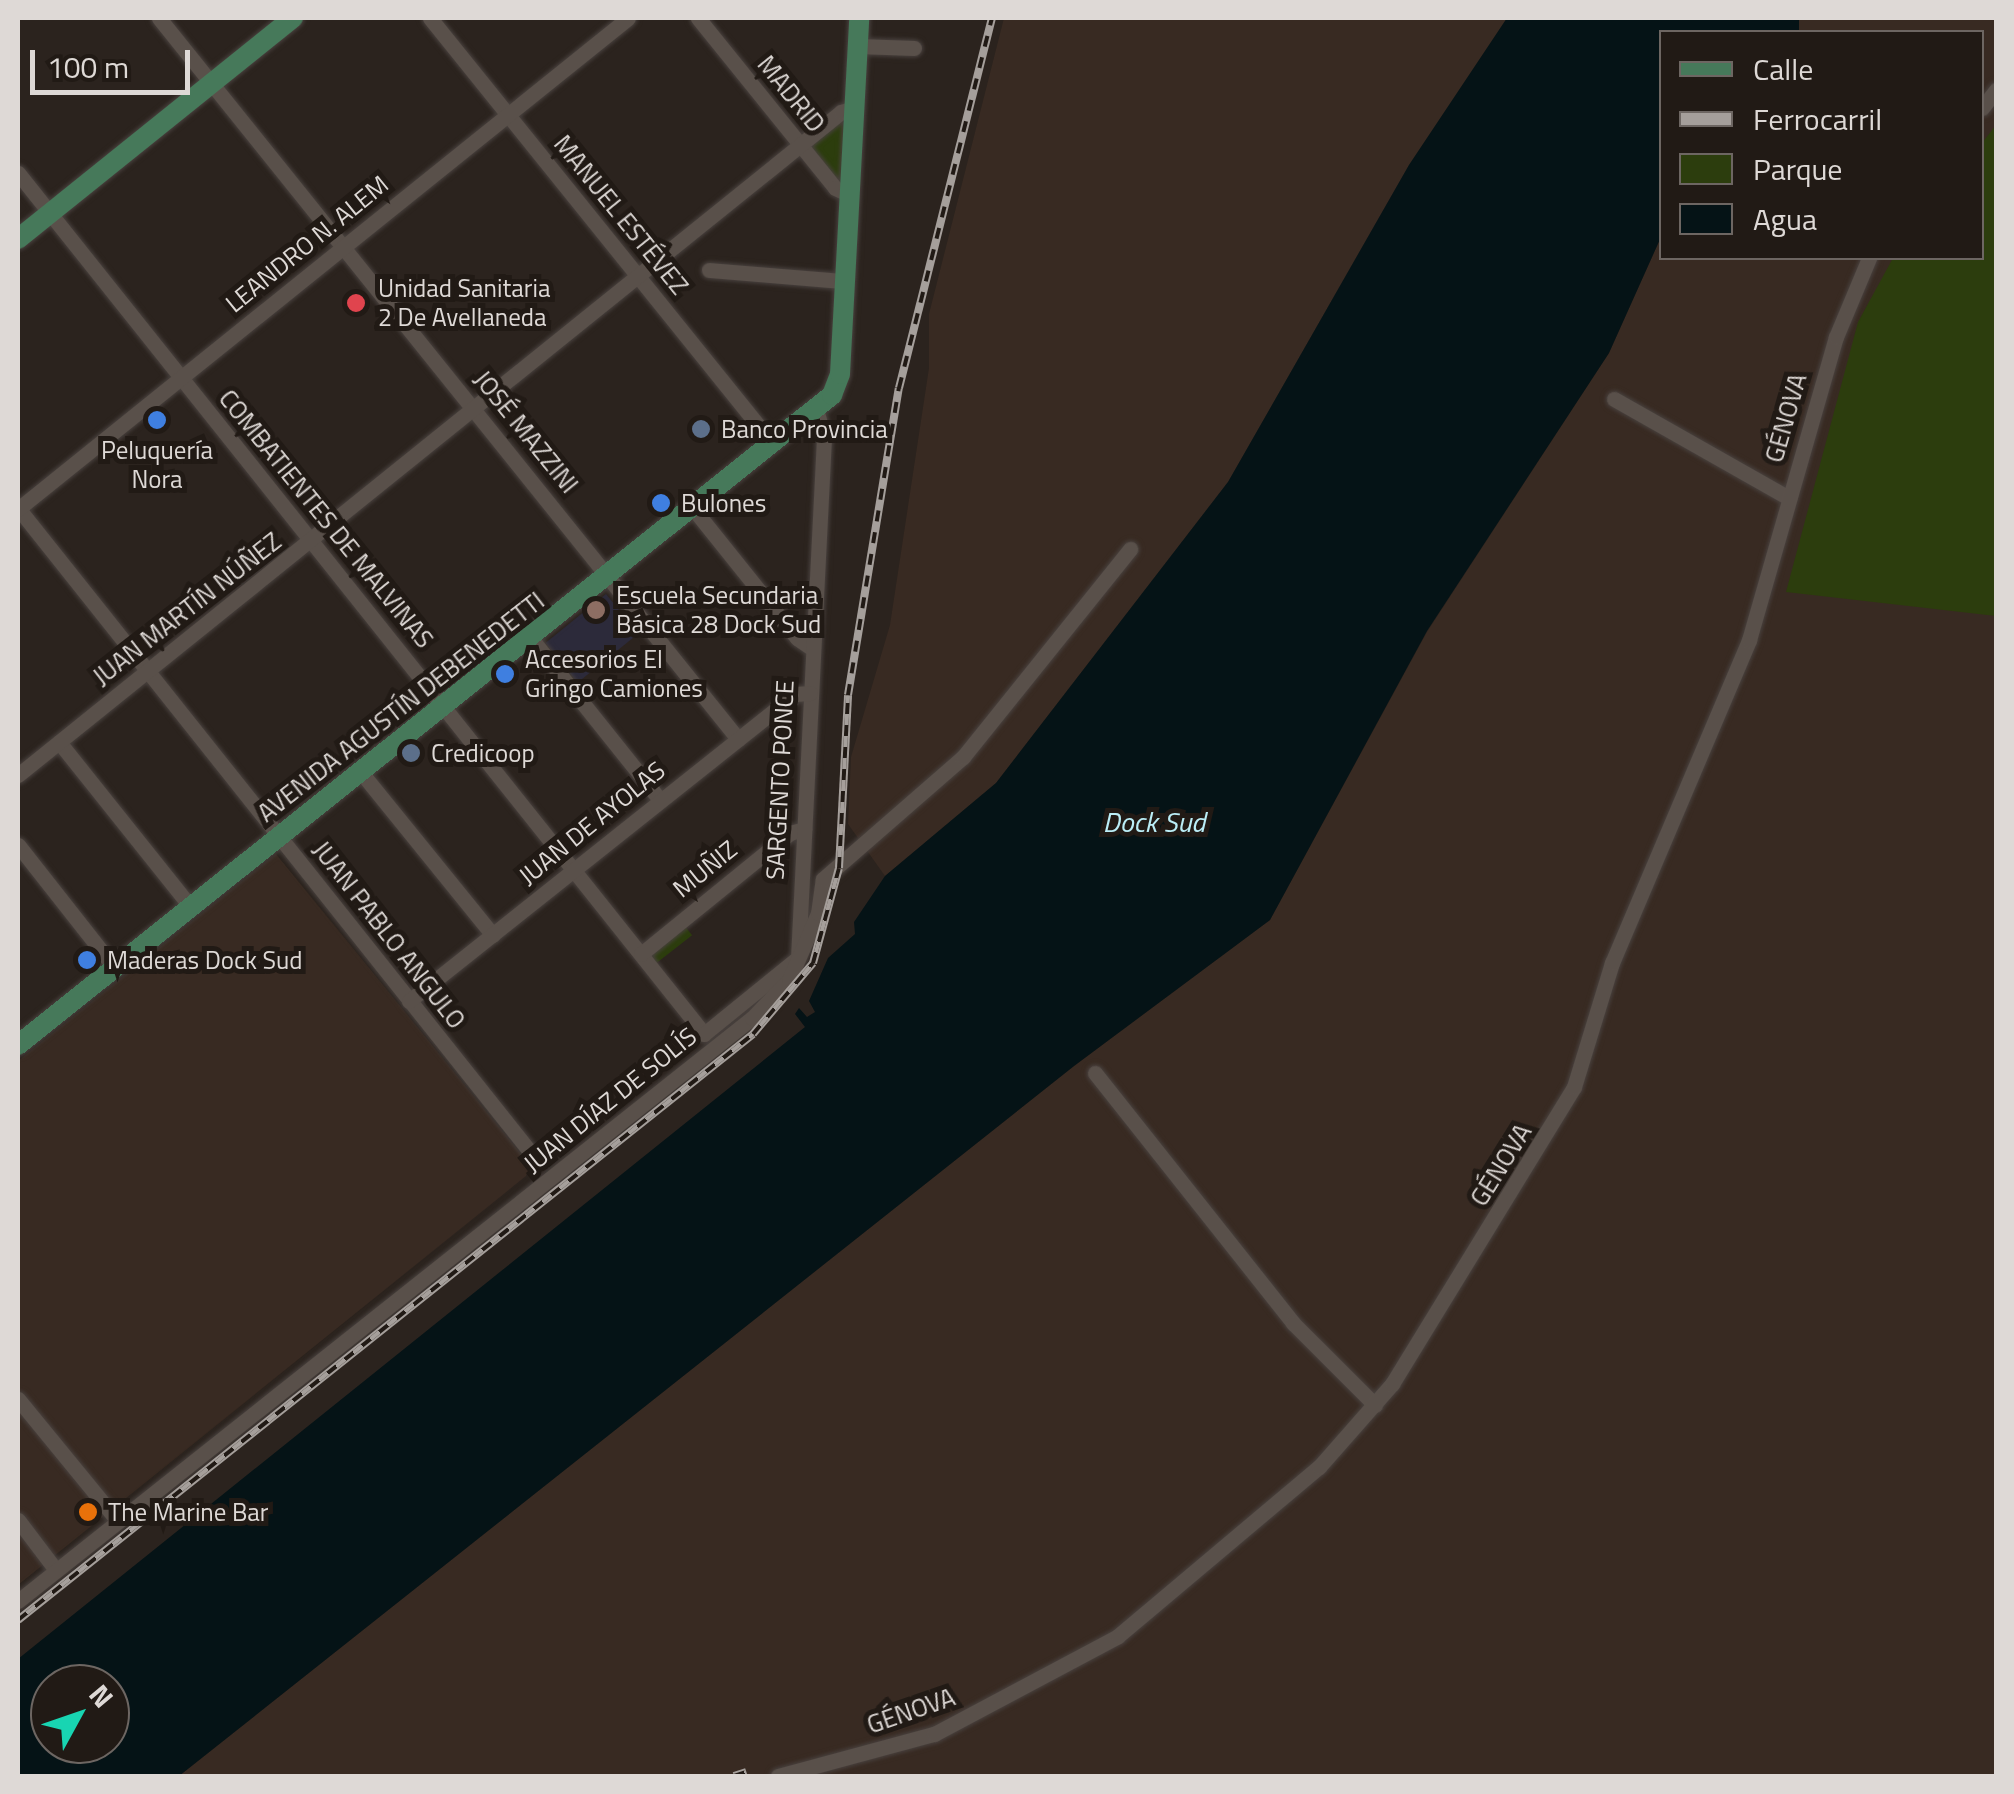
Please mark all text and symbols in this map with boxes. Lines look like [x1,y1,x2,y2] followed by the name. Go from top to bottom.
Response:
[35,30,195,92] scale bar
[1659,30,1984,260] legend
[47,44,129,90] text: 100 m
[1753,46,1813,92] text: Calle
[751,50,831,138] street label: MADRID
[1753,96,1882,142] text: Ferrocarril
[548,129,694,301] street label: MANUEL ESTÉVEZ
[1753,146,1843,192] text: Parque
[220,169,394,319] street label: LEANDRO N. ALEM
[1753,196,1817,242] text: Agua
[378,274,550,333] place label: Unidad Sanitaria 2 De Avellaneda
[343,290,369,316] marker: Unidad Sanitaria 2 De Avellaneda
[468,365,584,499] street label: JOSÉ MAZZINI
[1759,370,1813,466] street label: GÉNOVA
[213,384,439,654] street label: COMBATIENTES DE MALVINAS
[146,409,168,431] marker: Peluquería Nora
[721,414,888,444] place label: Banco Provincia
[690,418,712,440] marker: Banco Provincia
[101,436,213,495] place label: Peluquería Nora
[681,488,766,518] place label: Bulones
[650,492,672,514] marker: Bulones
[87,526,287,692] street label: JUAN MARTÍN NÚÑEZ
[616,581,821,640] place label: Escuela Secundaria Básica 28 Dock Sud
[252,586,550,828] street label: AVENIDA AGUSTÍN DEBENEDETTI
[585,599,607,621] marker: Escuela Secundaria Básica 28 Dock Sud
[525,645,703,704] place label: Accesorios El Gringo Camiones
[494,663,516,685] marker: Accesorios El Gringo Camiones
[760,679,800,881] street label: SARGENTO PONCE
[431,738,535,768] place label: Credicoop
[400,742,422,764] marker: Credicoop
[513,755,671,891] street label: JUAN DE AYOLAS
[1103,805,1205,839] water label: Dock Sud
[667,834,743,904] street label: MUÑIZ
[307,835,471,1035] street label: JUAN PABLO ANGULO
[107,945,302,975] place label: Maderas Dock Sud
[76,949,98,971] marker: Maderas Dock Sud
[518,1021,702,1179] street label: JUAN DÍAZ DE SOLÍS
[1464,1118,1538,1212] street label: GÉNOVA
[108,1497,268,1527] place label: The Marine Bar
[77,1501,99,1523] marker: The Marine Bar
[30,1664,130,1764] north arrow
[79,1674,125,1717] text: N
[863,1682,959,1740] street label: GÉNOVA

